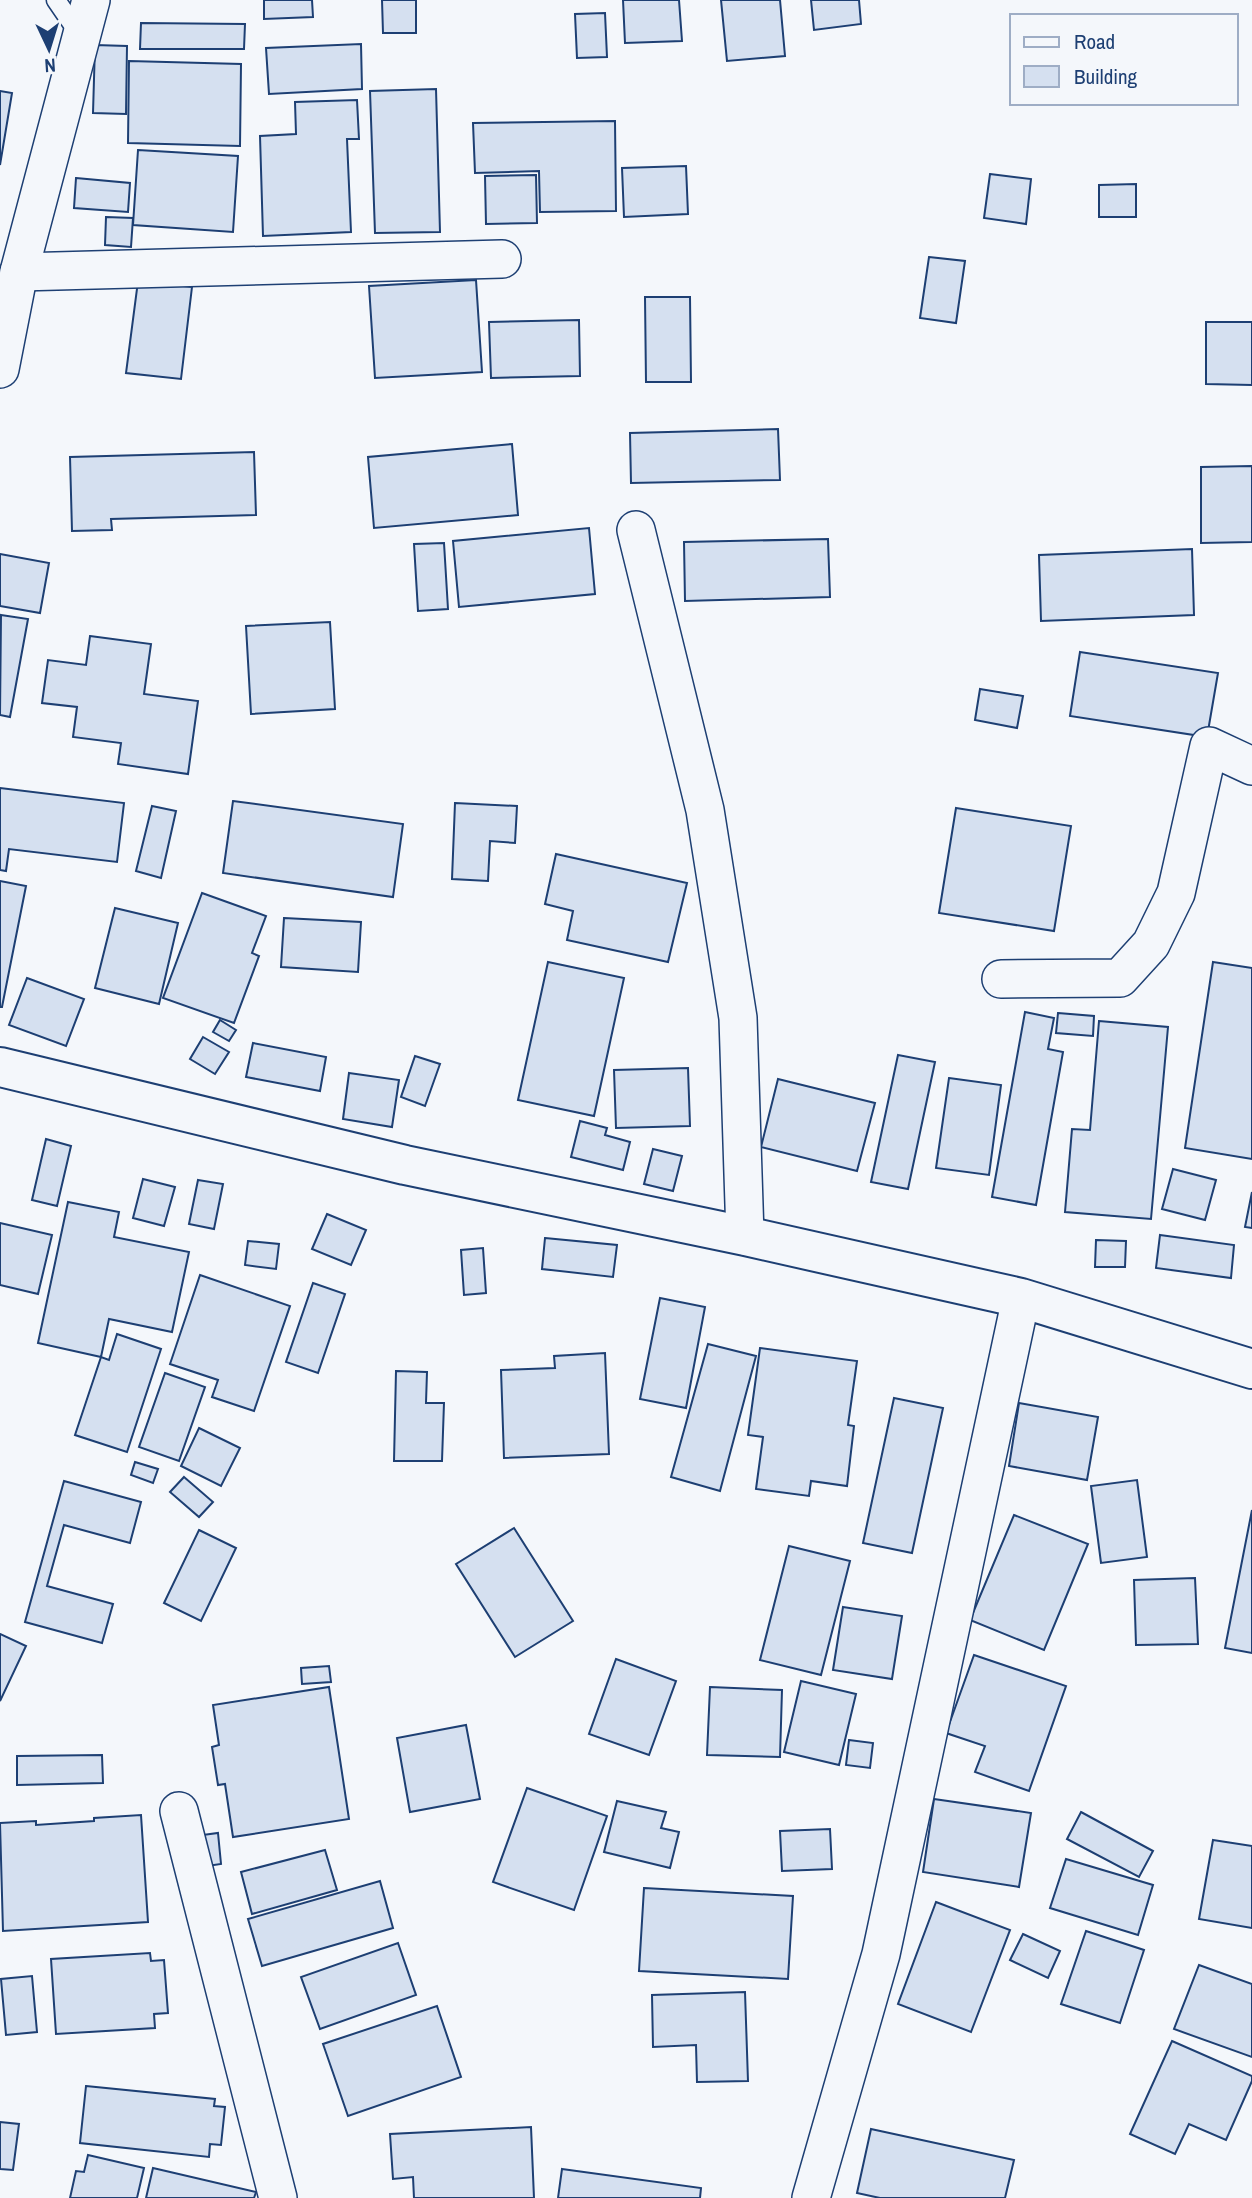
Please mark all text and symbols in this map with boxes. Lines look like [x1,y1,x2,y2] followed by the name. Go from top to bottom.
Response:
[14,14,84,84] north arrow
[1010,14,1238,105] legend
[1074,27,1115,56] text: Road
[44,53,57,79] text: N
[1074,62,1138,91] text: Building

